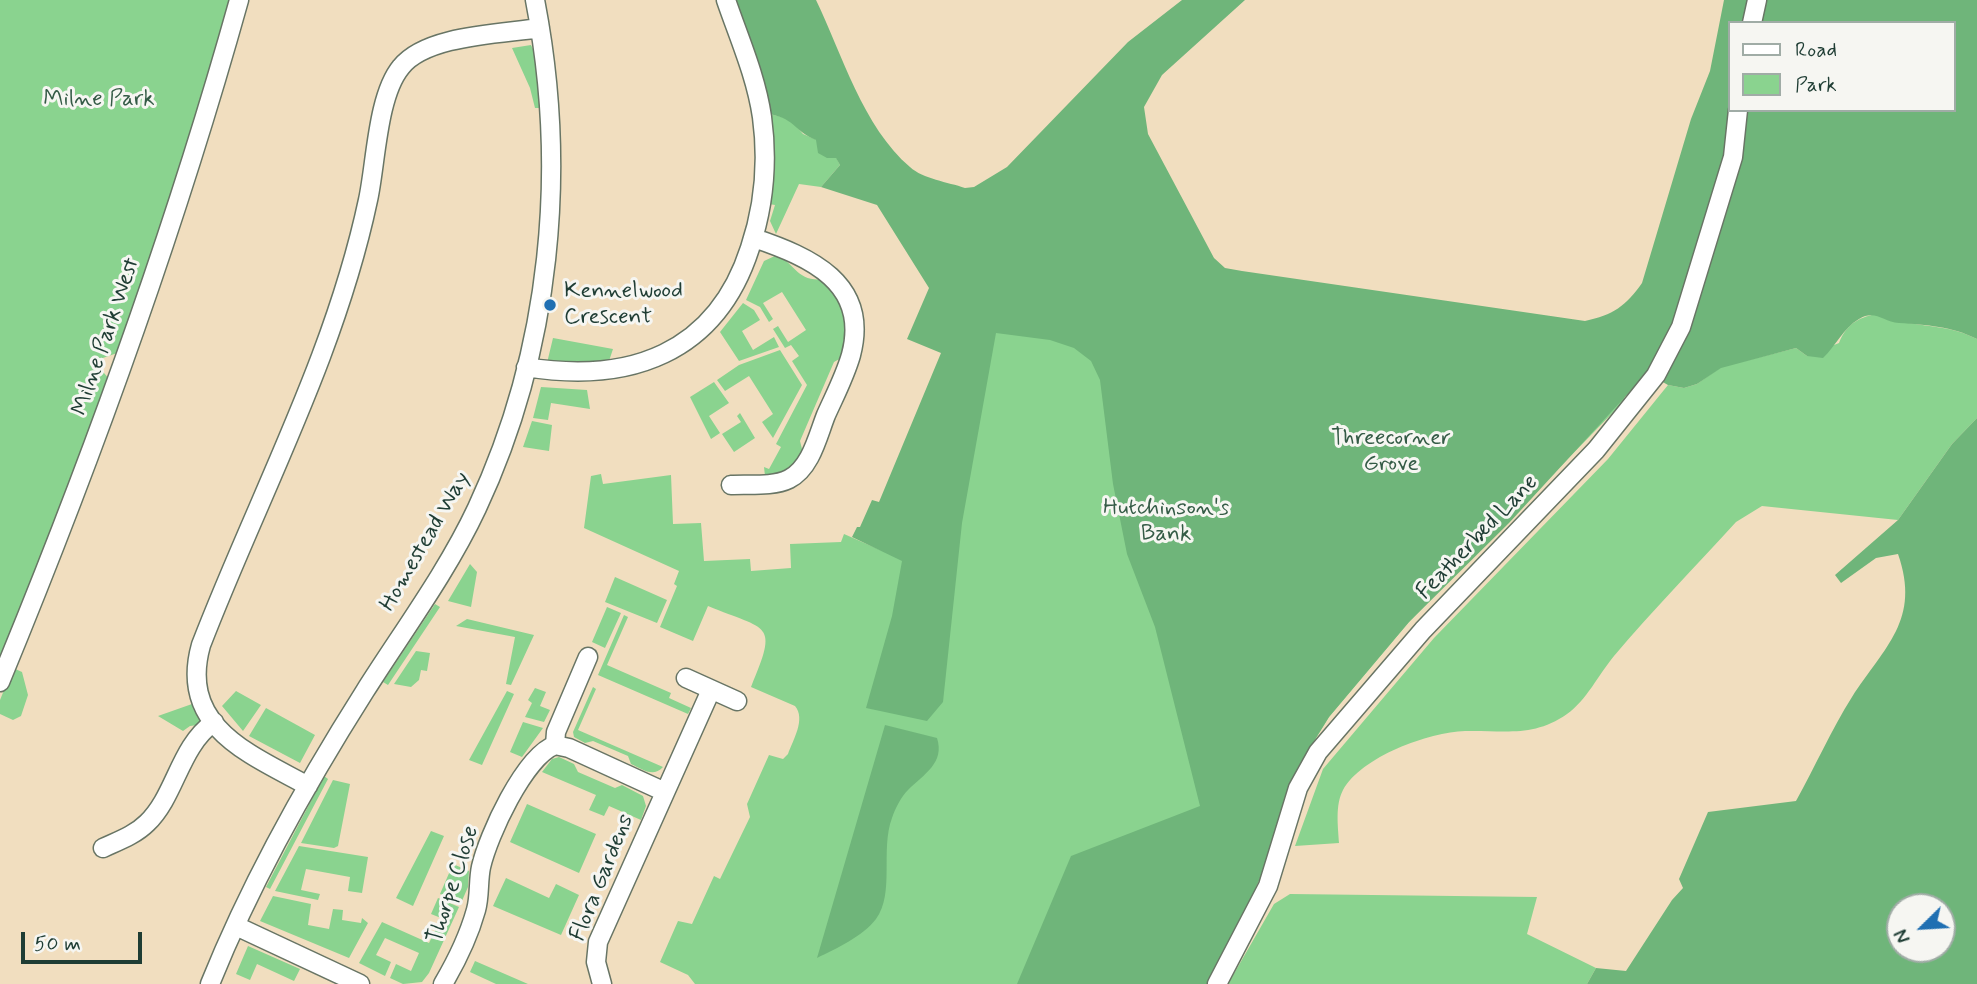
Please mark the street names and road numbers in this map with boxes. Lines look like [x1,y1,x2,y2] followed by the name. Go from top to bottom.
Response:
[67,255,147,419] street label: Milne Park West
[375,467,477,617] street label: Homestead Way
[1411,470,1545,606] street label: Featherbed Lane
[565,810,641,946] street label: Flora Gardens
[422,823,486,947] street label: Thorpe Close

